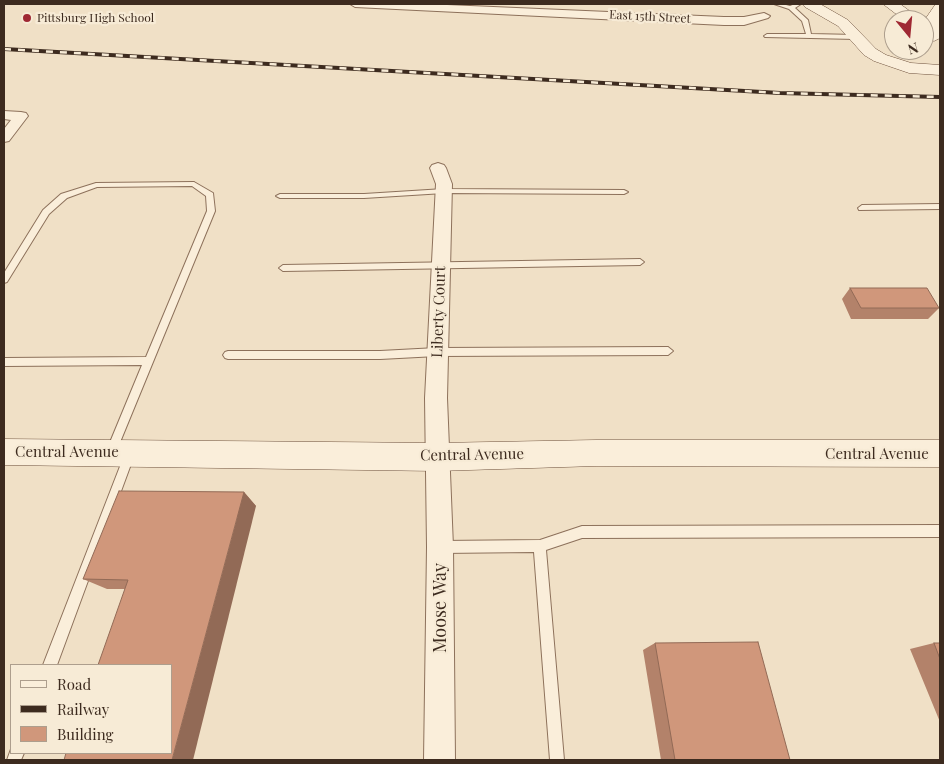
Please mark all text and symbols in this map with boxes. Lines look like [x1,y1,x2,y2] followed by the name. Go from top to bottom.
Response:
[609,8,691,26] street label: East 15th Street
[884,10,934,60] north arrow
[37,11,154,25] place label: Pittsburg High School
[21,12,33,24] marker: Pittsburg High School
[906,38,921,59] text: N
[428,266,450,358] street label: Liberty Court
[15,443,119,461] street label: Central Avenue
[420,445,524,465] street label: Central Avenue
[825,445,929,463] street label: Central Avenue
[429,563,451,653] street label: Moose Way
[10,664,172,754] legend
[57,674,91,694] text: Road
[57,699,109,719] text: Railway
[57,724,113,744] text: Building

